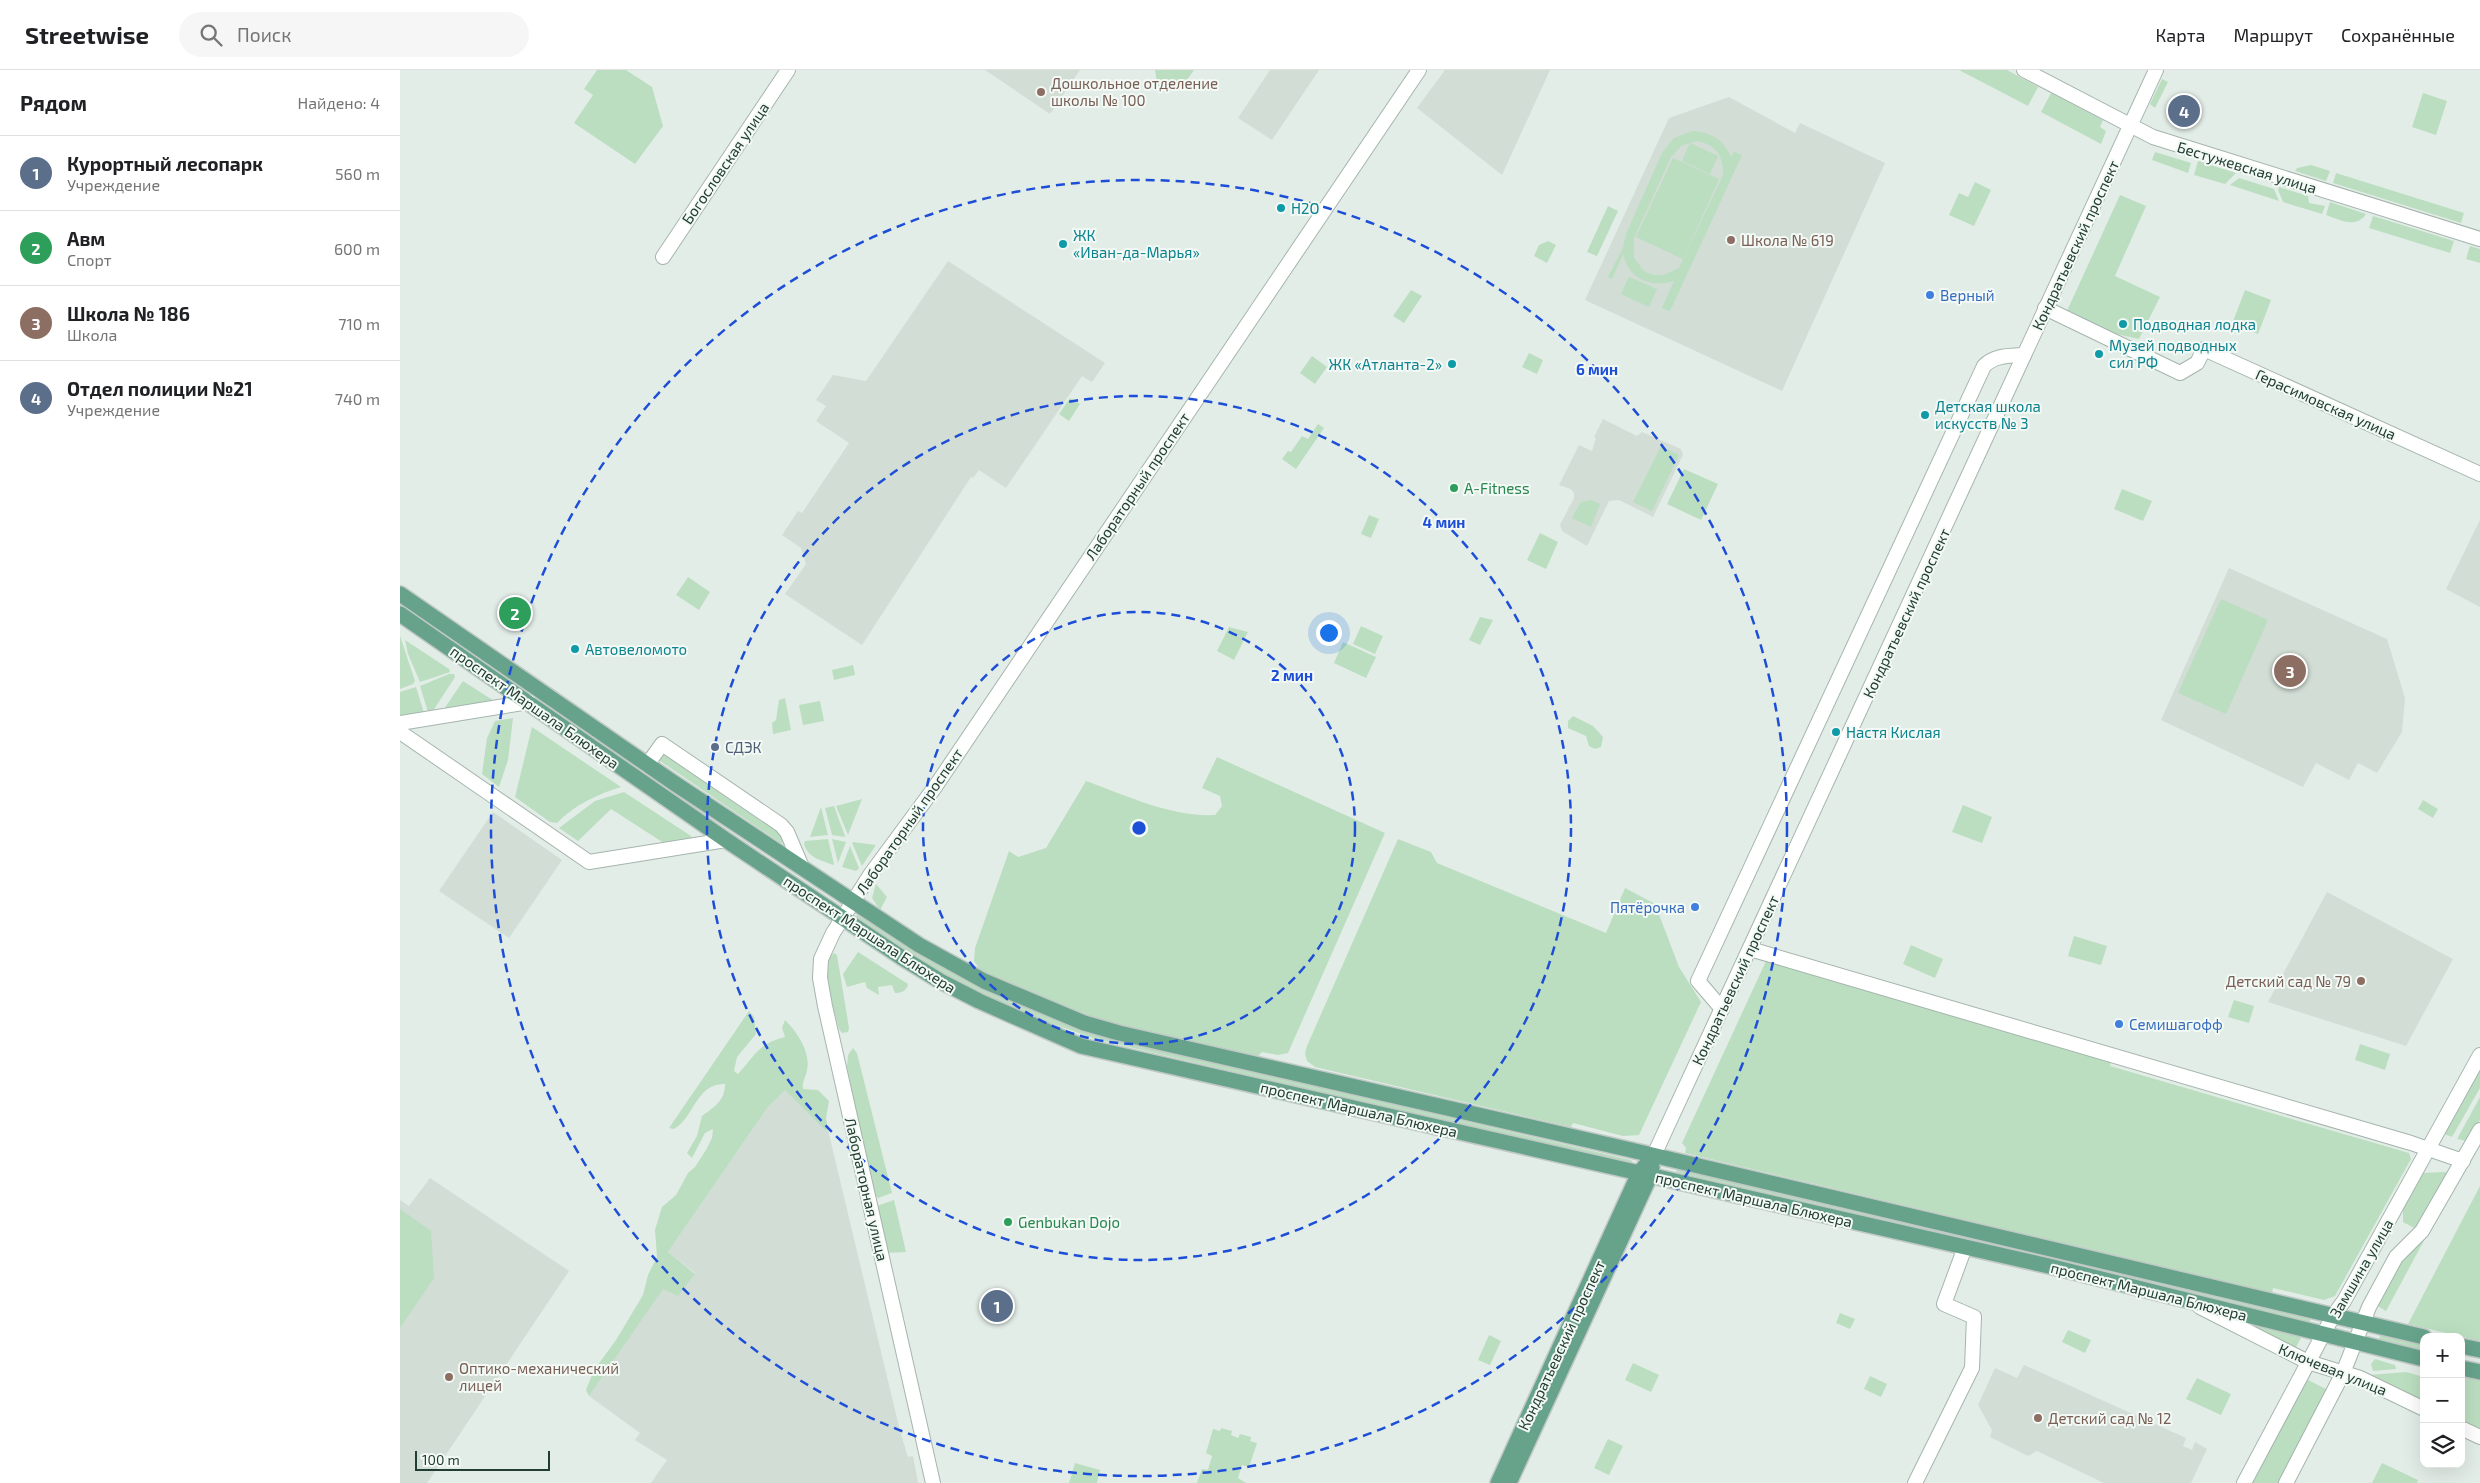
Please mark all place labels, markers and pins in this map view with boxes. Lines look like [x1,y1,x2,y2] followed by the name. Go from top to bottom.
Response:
[1051,74,1218,109] place label: Дошкольное отделение школы № 100
[1035,86,1047,98] marker: Дошкольное отделение школы № 100
[2168,92,2200,130] pin: 4
[1291,199,1319,217] place label: H2O
[1275,202,1287,214] marker: H2O
[1073,226,1200,261] place label: ЖК «Иван-да-Марья»
[1741,231,1834,249] place label: Школа № 619
[1725,234,1737,246] marker: Школа № 619
[1057,238,1069,250] marker: ЖК «Иван-да-Марья»
[1940,286,1995,304] place label: Верный
[1924,289,1936,301] marker: Верный
[2133,315,2256,333] place label: Подводная лодка
[2117,318,2129,330] marker: Подводная лодка
[2109,336,2237,371] place label: Музей подводных сил РФ
[2093,348,2105,360] marker: Музей подводных сил РФ
[1329,355,1442,373] place label: ЖК «Атланта-2»
[1446,358,1458,370] marker: ЖК «Атланта-2»
[1935,397,2041,433] place label: Детская школа искусств № 3
[1919,409,1931,421] marker: Детская школа искусств № 3
[1464,479,1530,497] place label: A-Fitness
[1448,482,1460,494] marker: A-Fitness
[499,594,531,632] pin: 2
[585,640,687,658] place label: Автовеломото
[569,643,581,655] marker: Автовеломото
[2274,652,2306,690] pin: 3
[1846,723,1941,741] place label: Настя Кислая
[1830,726,1842,738] marker: Настя Кислая
[725,738,762,756] place label: СДЭК
[709,741,721,753] marker: СДЭК
[1130,819,1148,837] centre of rings
[1610,898,1685,916] place label: Пятёрочка
[1689,901,1701,913] marker: Пятёрочка
[2226,972,2351,990] place label: Детский сад № 79
[2355,975,2367,987] marker: Детский сад № 79
[2129,1015,2223,1033] place label: Семишагофф
[2113,1018,2125,1030] marker: Семишагофф
[1018,1213,1120,1232] place label: Genbukan Dojo
[1002,1216,1014,1228] marker: Genbukan Dojo
[981,1287,1013,1325] pin: 1
[459,1359,619,1394] place label: Оптико-механический лицей
[443,1371,455,1383] marker: Оптико-механический лицей
[2048,1409,2171,1427] place label: Детский сад № 12
[2032,1412,2044,1424] marker: Детский сад № 12

